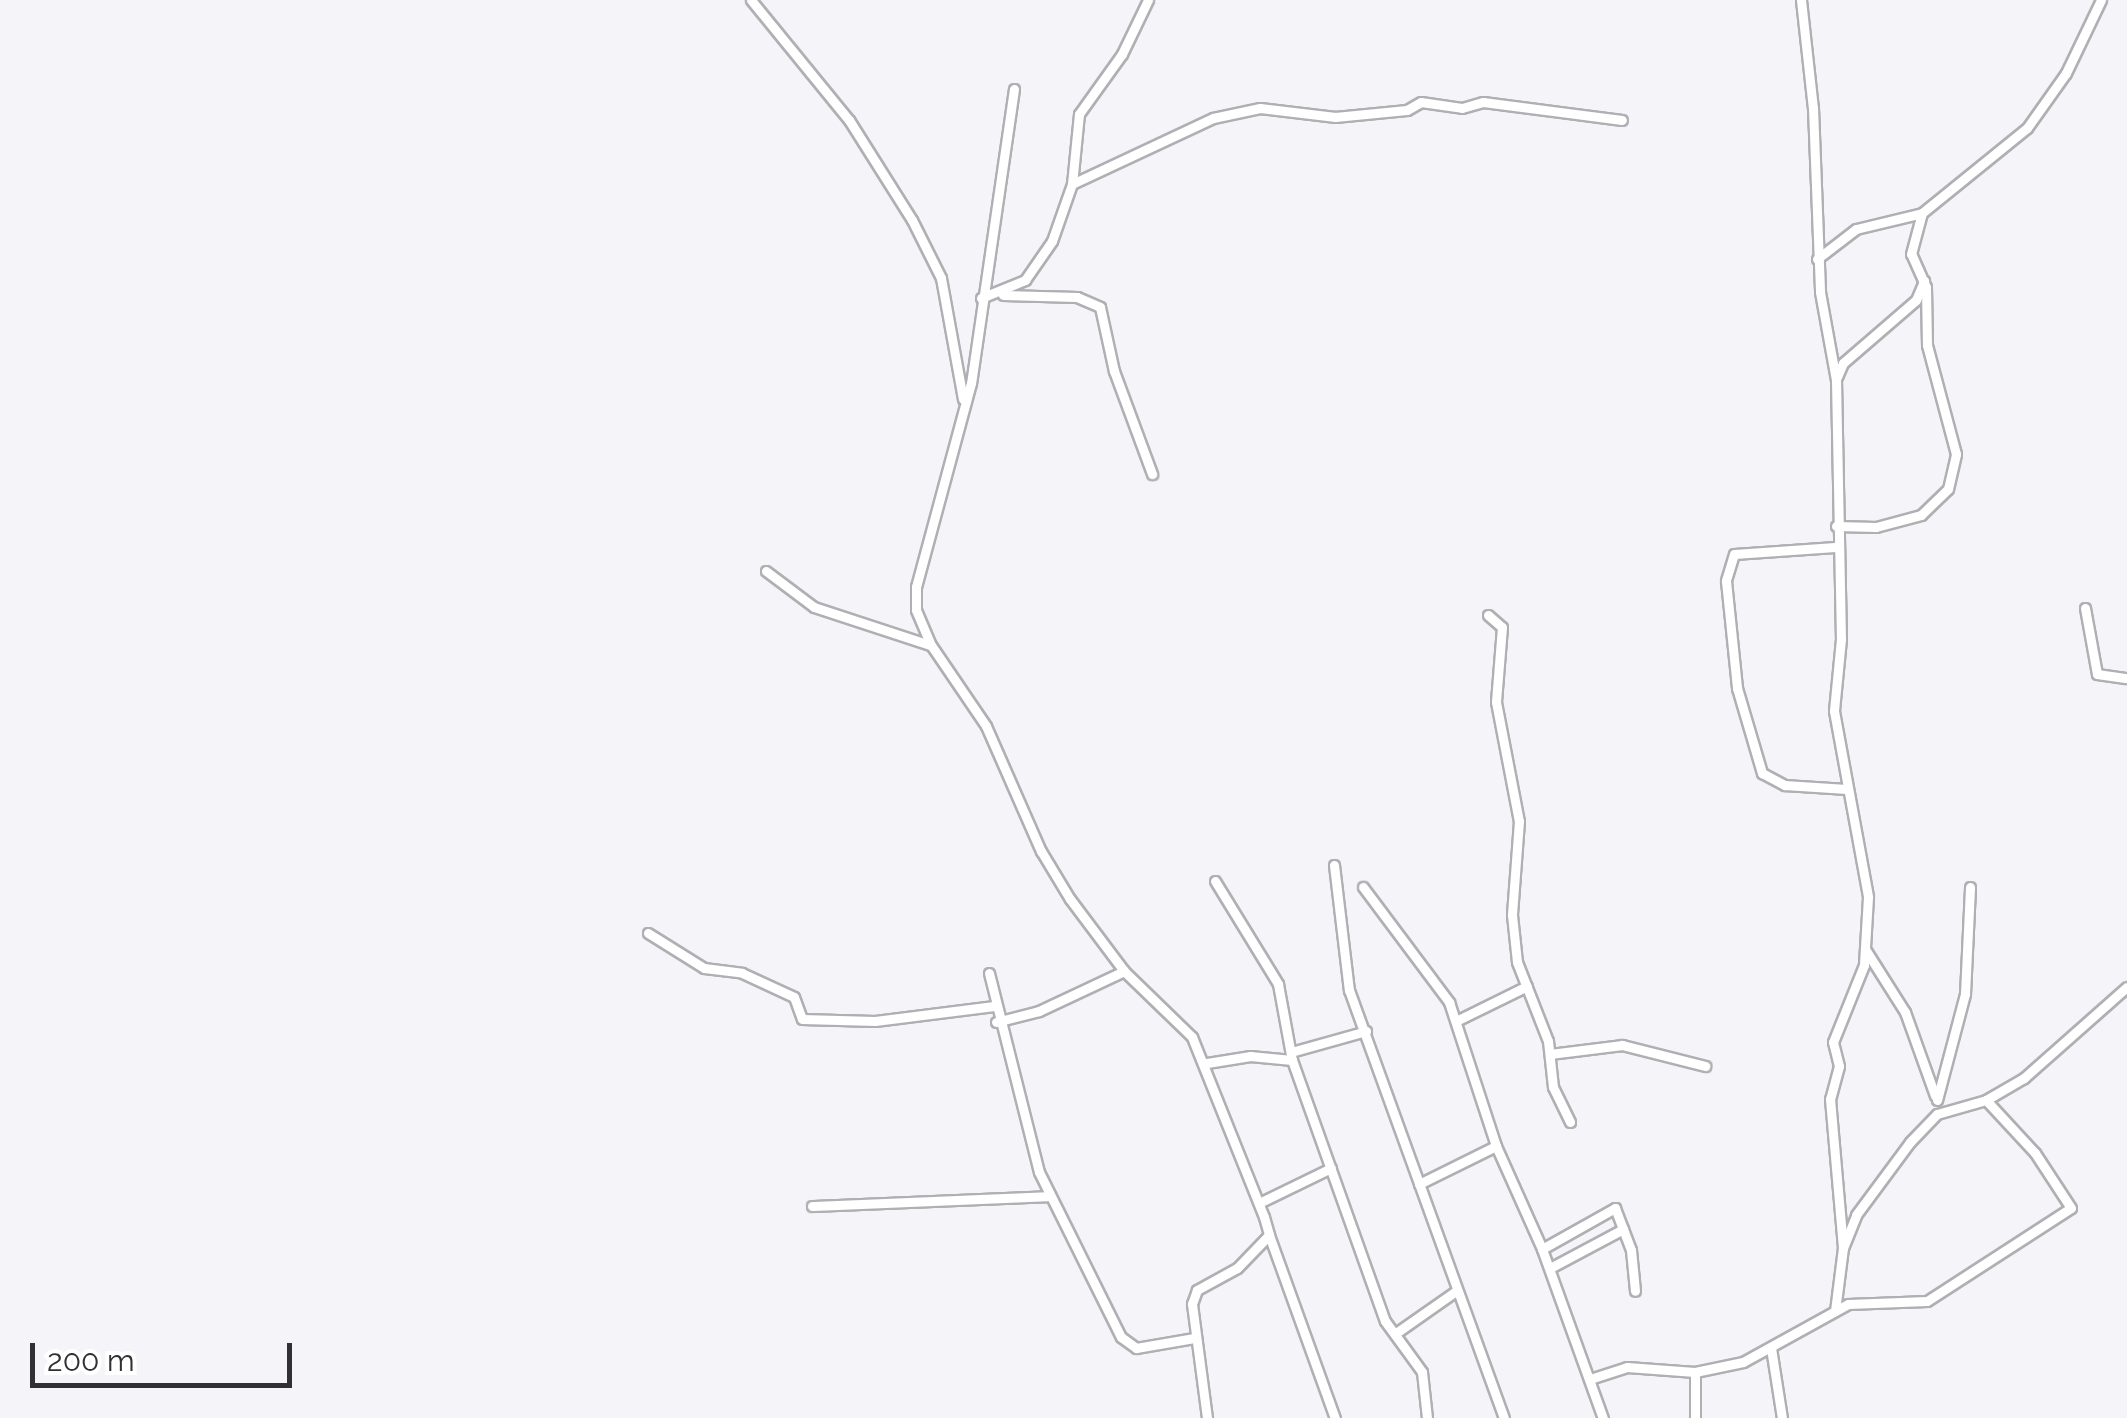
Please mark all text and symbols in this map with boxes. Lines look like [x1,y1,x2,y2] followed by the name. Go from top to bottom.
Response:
[35,1323,298,1385] scale bar
[47,1343,135,1378] text: 200 m

